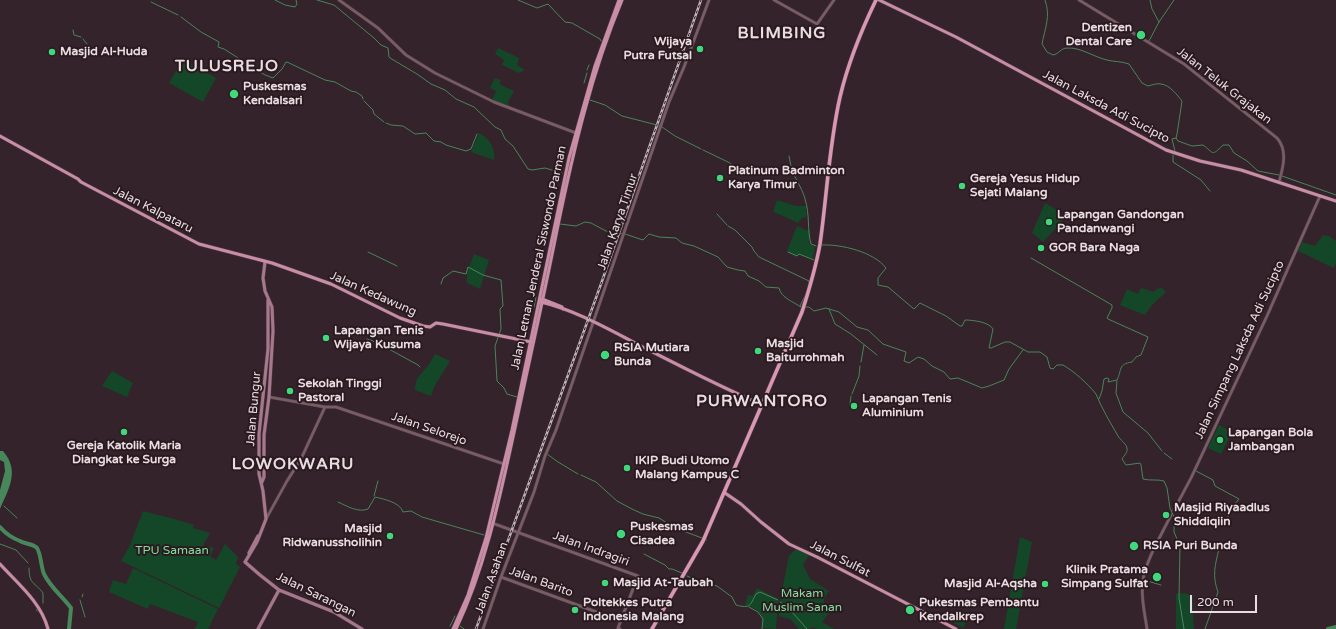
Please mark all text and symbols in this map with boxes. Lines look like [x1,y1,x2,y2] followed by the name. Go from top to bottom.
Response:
[1066,21,1132,49] place label: Dentizen Dental Care
[738,24,826,44] district label: BLIMBING
[1135,29,1147,41] marker: Dentizen Dental Care
[623,35,692,63] place label: Wijaya Putra Futsal
[695,44,705,54] marker: Wijaya Putra Futsal
[1174,44,1274,128] street label: Jalan Teluk Grajakan
[60,45,147,59] place label: Masjid Al-Huda
[47,47,57,57] marker: Masjid Al-Huda
[175,57,279,77] district label: TULUSREJO
[1040,67,1172,147] street label: Jalan Laksda Adi Sucipto
[243,80,307,108] place label: Puskesmas Kendalsari
[228,88,240,100] marker: Puskesmas Kendalsari
[508,145,570,371] street label: Jalan Letnan Jenderal Siswondo Parman
[728,164,845,192] place label: Platinum Badminton Karya Timur
[595,172,641,272] street label: Jalan Karya Timur
[970,172,1080,200] place label: Gereja Yesus Hidup Sejati Malang
[715,173,725,183] marker: Platinum Badminton Karya Timur
[957,181,967,191] marker: Gereja Yesus Hidup Sejati Malang
[111,184,195,236] street label: Jalan Kalpataru
[1057,208,1184,236] place label: Lapangan Gandongan Pandanwangi
[1044,217,1054,227] marker: Lapangan Gandongan Pandanwangi
[1049,241,1140,255] place label: GOR Bara Naga
[1036,243,1046,253] marker: GOR Bara Naga
[1192,258,1288,442] street label: Jalan Simpang Laksda Adi Sucipto
[327,268,419,320] street label: Jalan Kedawung
[334,324,423,352] place label: Lapangan Tenis Wijaya Kusuma
[321,333,331,343] marker: Lapangan Tenis Wijaya Kusuma
[766,337,845,365] place label: Masjid Baiturrohmah
[614,341,690,369] place label: RSIA Mutiara Bunda
[753,346,763,356] marker: Masjid Baiturrohmah
[599,349,611,361] marker: RSIA Mutiara Bunda
[244,371,264,447] street label: Jalan Bungur
[298,377,382,405] place label: Sekolah Tinggi Pastoral
[285,386,295,396] marker: Sekolah Tinggi Pastoral
[696,392,828,412] district label: PURWANTORO
[862,392,951,420] place label: Lapangan Tenis Aluminium
[849,401,859,411] marker: Lapangan Tenis Aluminium
[390,409,468,449] street label: Jalan Selorejo
[1228,426,1313,454] place label: Lapangan Bola Jambangan
[119,427,129,437] marker: Gereja Katolik Maria Diangkat ke Surga
[1215,435,1225,445] marker: Lapangan Bola Jambangan
[67,439,181,467] place label: Gereja Katolik Maria Diangkat ke Surga
[635,454,739,482] place label: IKIP Budi Utomo Malang Kampus C
[232,455,354,475] district label: LOWOKWARU
[622,463,632,473] marker: IKIP Budi Utomo Malang Kampus C
[1174,501,1270,529] place label: Masjid Riyaadlus Shiddiqiin
[1161,510,1171,520] marker: Masjid Riyaadlus Shiddiqiin
[630,520,694,548] place label: Puskesmas Cisadea
[282,522,382,550] place label: Masjid Ridwanussholihin
[615,528,627,540] marker: Puskesmas Cisadea
[551,529,631,569] street label: Jalan Indragiri
[385,531,395,541] marker: Masjid Ridwanussholihin
[807,538,873,580] street label: Jalan Sulfat
[1143,539,1238,553] place label: RSIA Puri Bunda
[472,540,512,616] street label: Jalan Asahan
[1128,540,1140,552] marker: RSIA Puri Bunda
[135,544,209,558] park label: TPU Samaan
[1061,563,1148,591] place label: Klinik Pratama Simpang Sulfat
[507,564,575,600] street label: Jalan Barito
[274,569,358,621] street label: Jalan Sarangan
[1151,571,1163,583] marker: Klinik Pratama Simpang Sulfat
[613,576,713,590] place label: Masjid At-Taubah
[944,577,1037,591] place label: Masjid Al-Aqsha
[600,578,610,588] marker: Masjid At-Taubah
[1040,579,1050,589] marker: Masjid Al-Aqsha
[762,587,842,615] park label: Makam Muslim Sanan
[1192,587,1259,613] scale bar
[1197,595,1234,609] text: 200 m
[583,596,684,624] place label: Poltekkes Putra Indonesia Malang
[919,596,1039,624] place label: Pukesmas Pembantu Kendalkrep
[904,604,916,616] marker: Pukesmas Pembantu Kendalkrep
[570,605,580,615] marker: Poltekkes Putra Indonesia Malang

